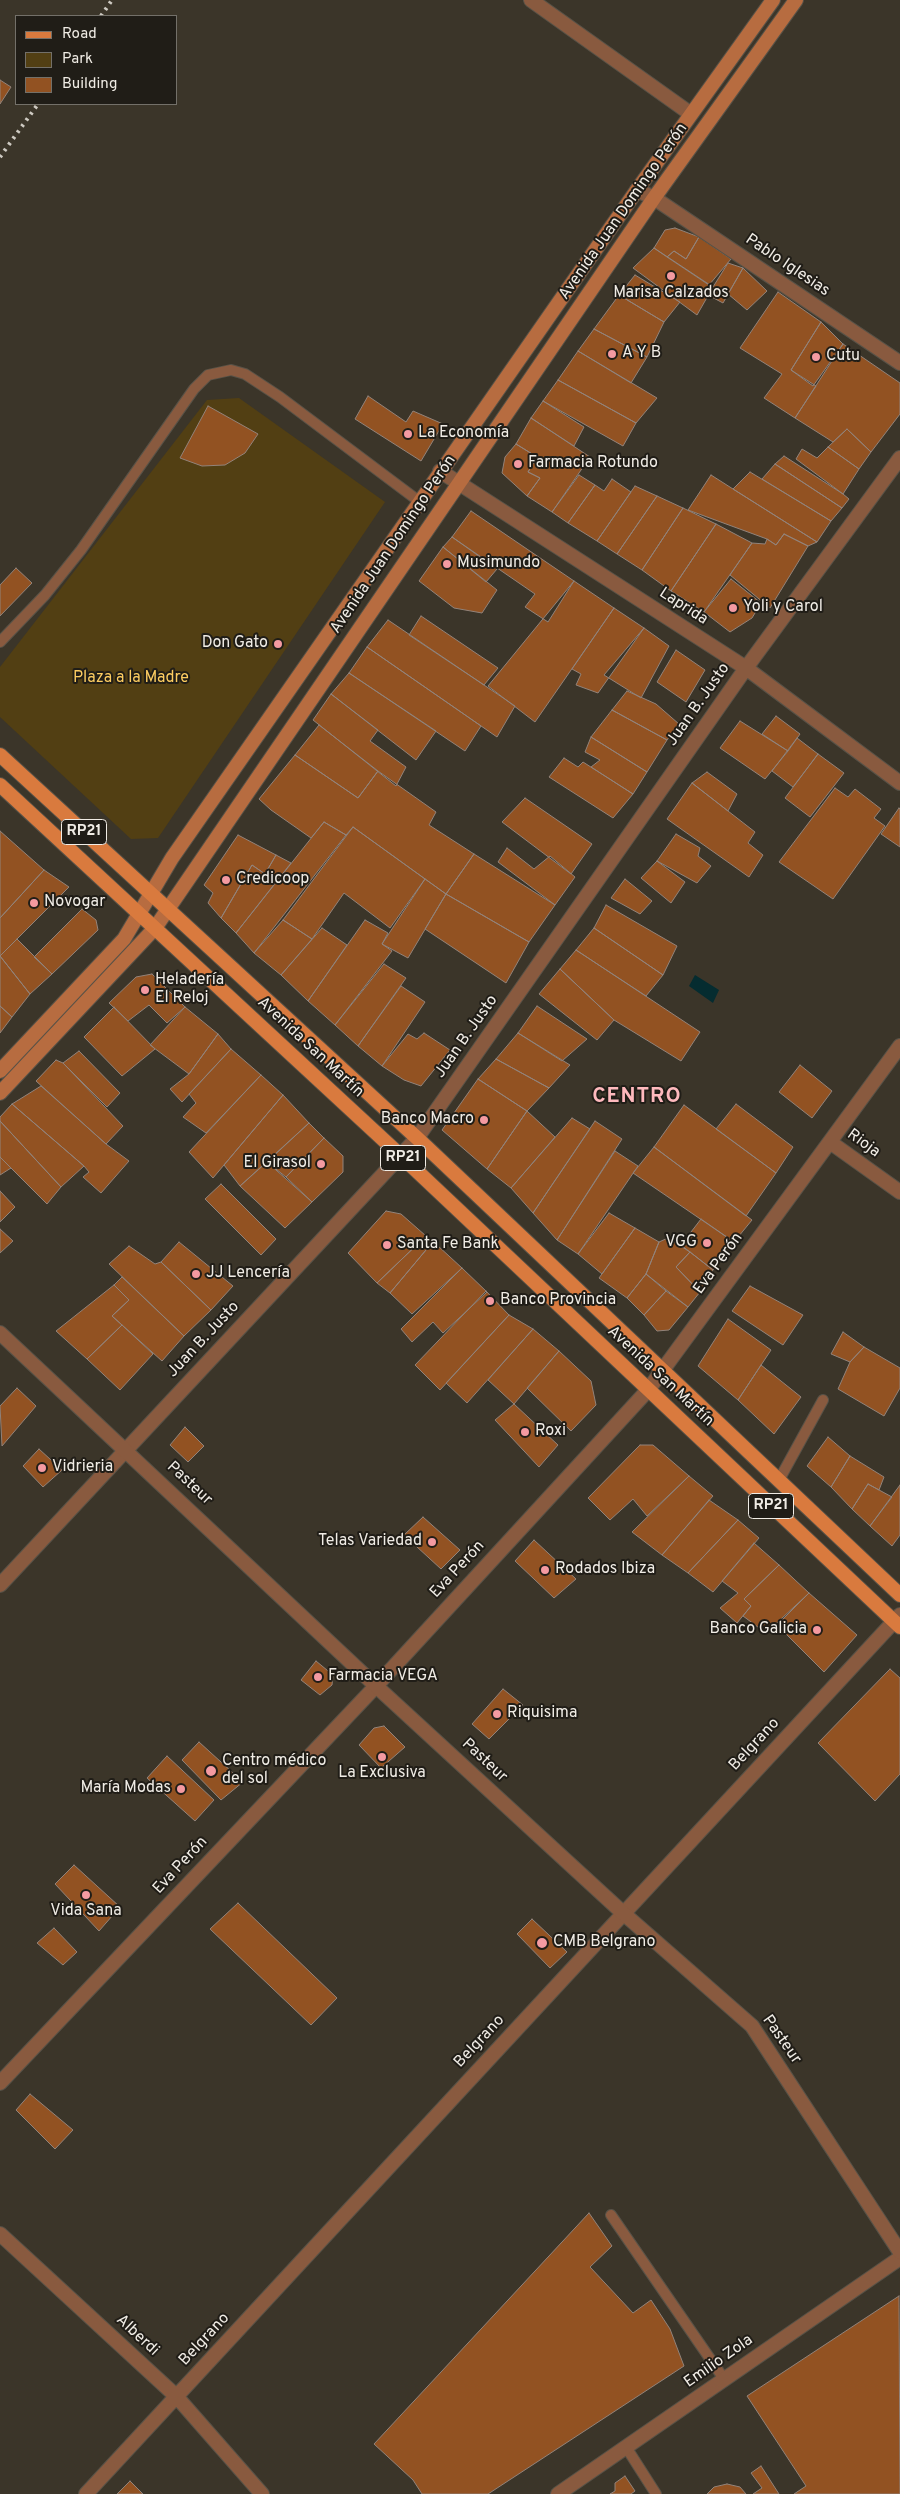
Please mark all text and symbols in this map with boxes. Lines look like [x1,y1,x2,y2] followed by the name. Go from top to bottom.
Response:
[15,15,178,105] legend
[62,25,97,44] text: Road
[62,50,93,69] text: Park
[62,75,117,94] text: Building
[556,120,692,304] street label: Avenida Juan Domingo Perón
[741,231,833,301] street label: Pablo Iglesias
[665,270,677,282] marker: Marisa Calzados
[613,284,729,304] place label: Marisa Calzados
[622,344,661,364] place label: A Y B
[826,347,860,367] place label: Cutu
[606,348,618,360] marker: A Y B
[810,351,822,363] marker: Cutu
[418,424,509,444] place label: La Economía
[402,428,414,440] marker: La Economía
[327,452,461,638] street label: Avenida Juan Domingo Perón
[528,454,658,474] place label: Farmacia Rotundo
[512,458,524,470] marker: Farmacia Rotundo
[457,554,540,574] place label: Musimundo
[441,558,453,570] marker: Musimundo
[655,584,711,630] street label: Laprida
[743,598,823,618] place label: Yoli y Carol
[727,602,739,614] marker: Yoli y Carol
[202,634,268,654] place label: Don Gato
[272,638,284,650] marker: Don Gato
[663,660,735,750] street label: Juan B. Justo
[73,669,189,689] park label: Plaza a la Madre
[62,820,106,844] road number: RP21
[236,870,309,890] place label: Credicoop
[220,874,232,886] marker: Credicoop
[44,893,105,913] place label: Novogar
[28,897,40,909] marker: Novogar
[155,971,224,1009] place label: Heladería El Reloj
[139,984,151,996] marker: Heladería El Reloj
[431,992,503,1082] street label: Juan B. Justo
[253,994,367,1102] street label: Avenida San Martín
[591,1085,683,1111] district label: CENTRO
[381,1110,474,1130] place label: Banco Macro
[478,1114,490,1126] marker: Banco Macro
[843,1126,883,1162] street label: Rioja
[380,1146,426,1170] road number: RP21
[244,1154,311,1174] place label: El Girasol
[315,1158,327,1170] marker: El Girasol
[690,1229,748,1299] street label: Eva Perón
[665,1233,697,1253] place label: VGG
[397,1235,499,1255] place label: Santa Fe Bank
[701,1237,713,1249] marker: VGG
[381,1239,393,1251] marker: Santa Fe Bank
[206,1264,290,1284] place label: JJ Lencería
[190,1268,202,1280] marker: JJ Lencería
[500,1291,616,1311] place label: Banco Provincia
[484,1295,496,1307] marker: Banco Provincia
[164,1298,244,1382] street label: Juan B. Justo
[603,1323,717,1431] street label: Avenida San Martín
[535,1422,566,1442] place label: Roxi
[519,1426,531,1438] marker: Roxi
[52,1458,113,1478] place label: Vidrieria
[162,1458,216,1510] street label: Pasteur
[36,1462,48,1474] marker: Vidrieria
[748,1494,794,1518] road number: RP21
[318,1532,422,1552] place label: Telas Variedad
[426,1536,438,1548] marker: Telas Variedad
[427,1537,489,1603] street label: Eva Perón
[555,1560,655,1580] place label: Rodados Ibiza
[539,1564,551,1576] marker: Rodados Ibiza
[710,1620,807,1640] place label: Banco Galicia
[811,1624,823,1636] marker: Banco Galicia
[328,1667,438,1687] place label: Farmacia VEGA
[312,1671,324,1683] marker: Farmacia VEGA
[507,1704,577,1724] place label: Riquisima
[491,1708,503,1720] marker: Riquisima
[726,1715,784,1775] street label: Belgrano
[457,1735,511,1787] street label: Pasteur
[376,1751,388,1763] marker: La Exclusiva
[222,1752,326,1790] place label: Centro médico del sol
[204,1764,218,1778] marker: Centro médico del sol
[338,1764,426,1784] place label: La Exclusiva
[81,1779,171,1799] place label: María Modas
[175,1783,187,1795] marker: María Modas
[150,1833,212,1899] street label: Eva Perón
[80,1889,92,1901] marker: Vida Sana
[50,1902,122,1922] place label: Vida Sana
[553,1933,656,1953] place label: CMB Belgrano
[535,1936,549,1950] marker: CMB Belgrano
[451,2012,509,2072] street label: Belgrano
[757,2012,805,2068] street label: Pasteur
[176,2310,234,2370] street label: Belgrano
[111,2311,163,2361] street label: Alberdi
[681,2331,757,2393] street label: Emilio Zola

